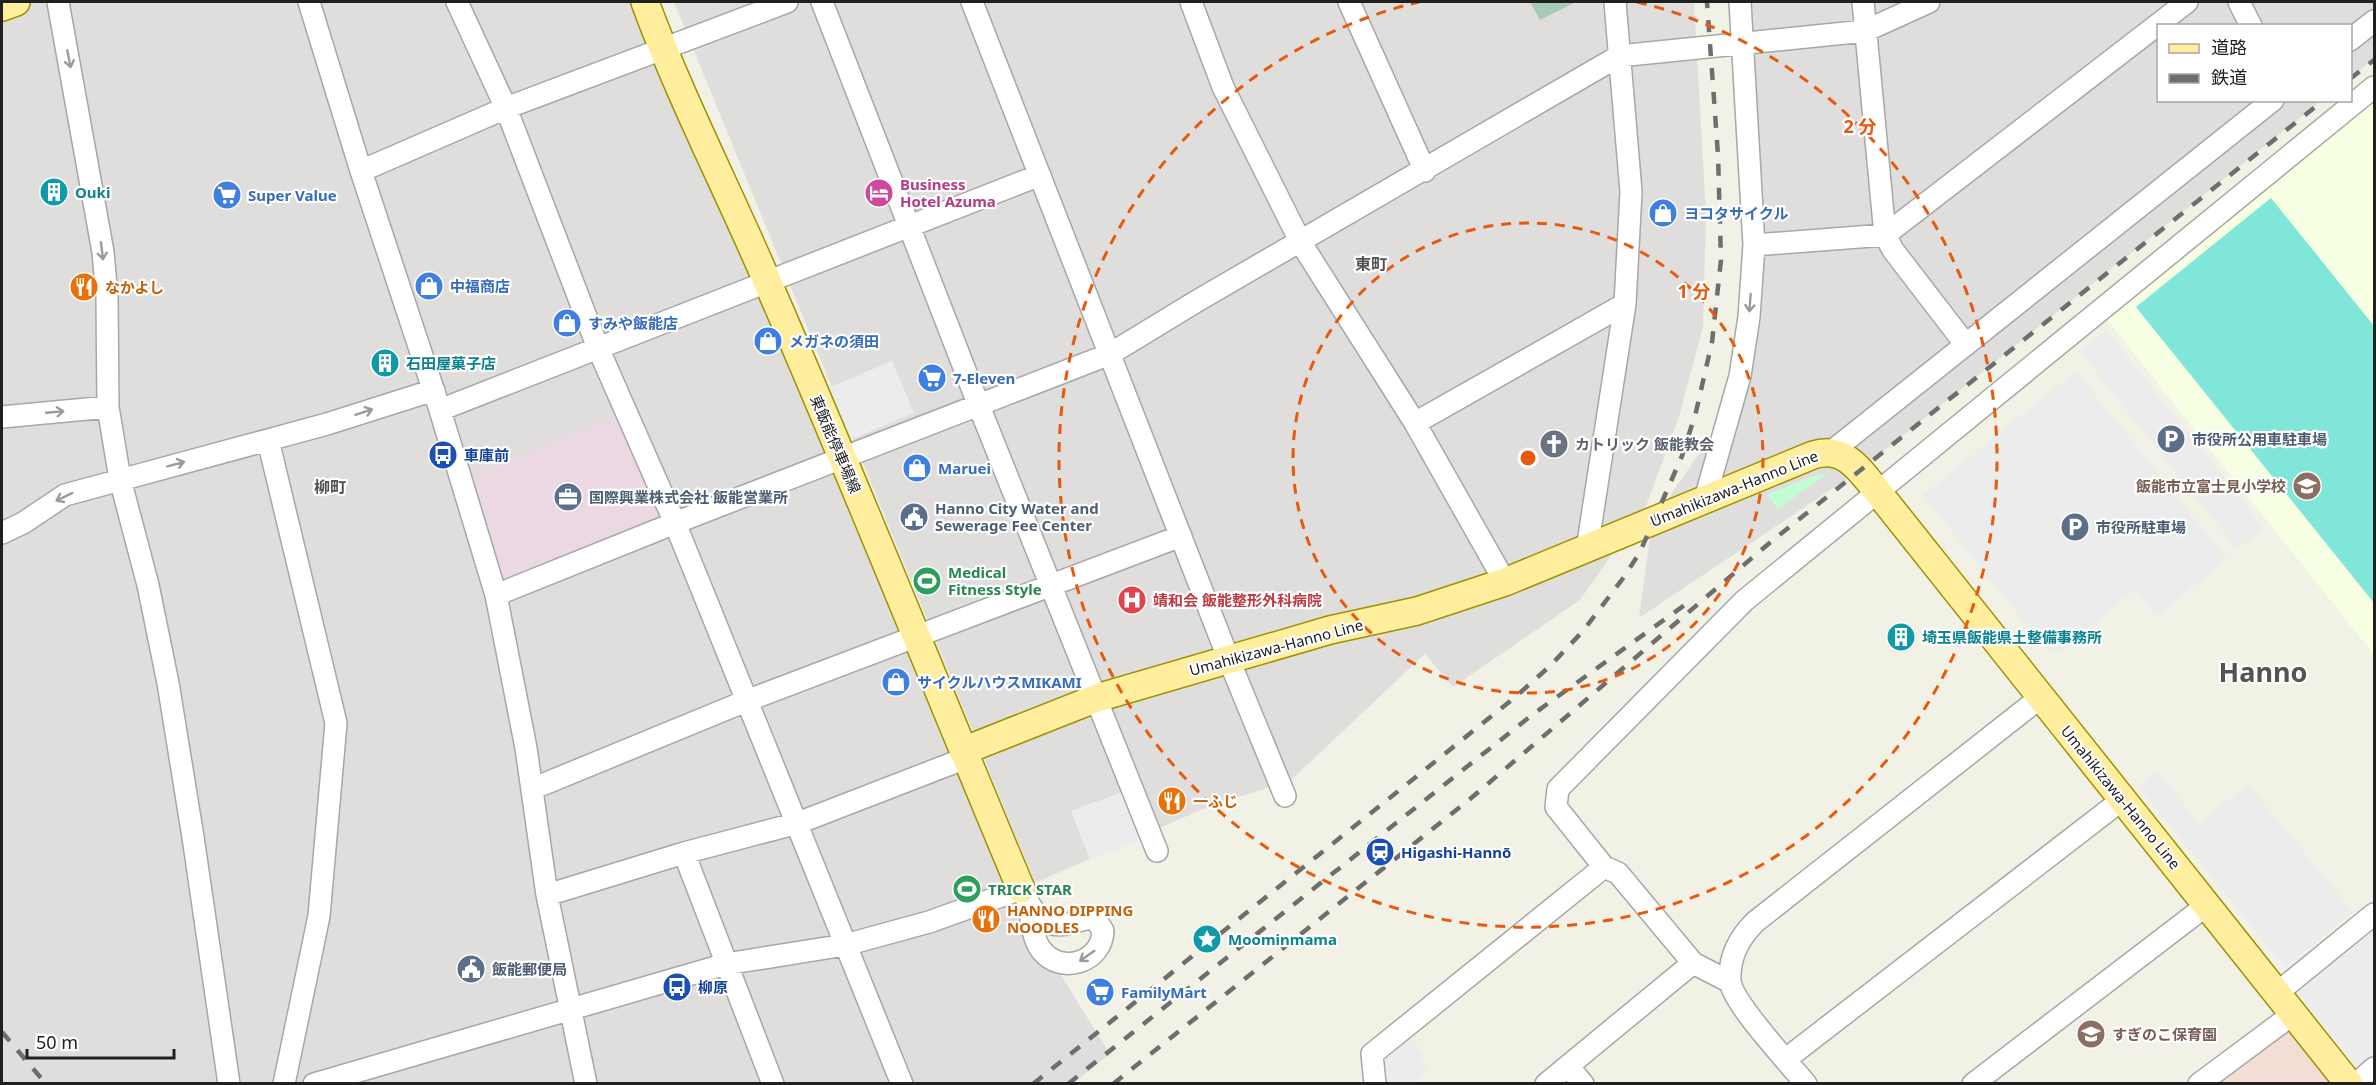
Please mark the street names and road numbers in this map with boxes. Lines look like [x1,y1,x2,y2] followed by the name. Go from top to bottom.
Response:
[806,392,866,496] street label: 東飯能停車場線
[1647,445,1821,531] street label: Umahikizawa-Hanno Line
[1187,614,1365,680] street label: Umahikizawa-Hanno Line
[2057,721,2185,873] street label: Umahikizawa-Hanno Line

